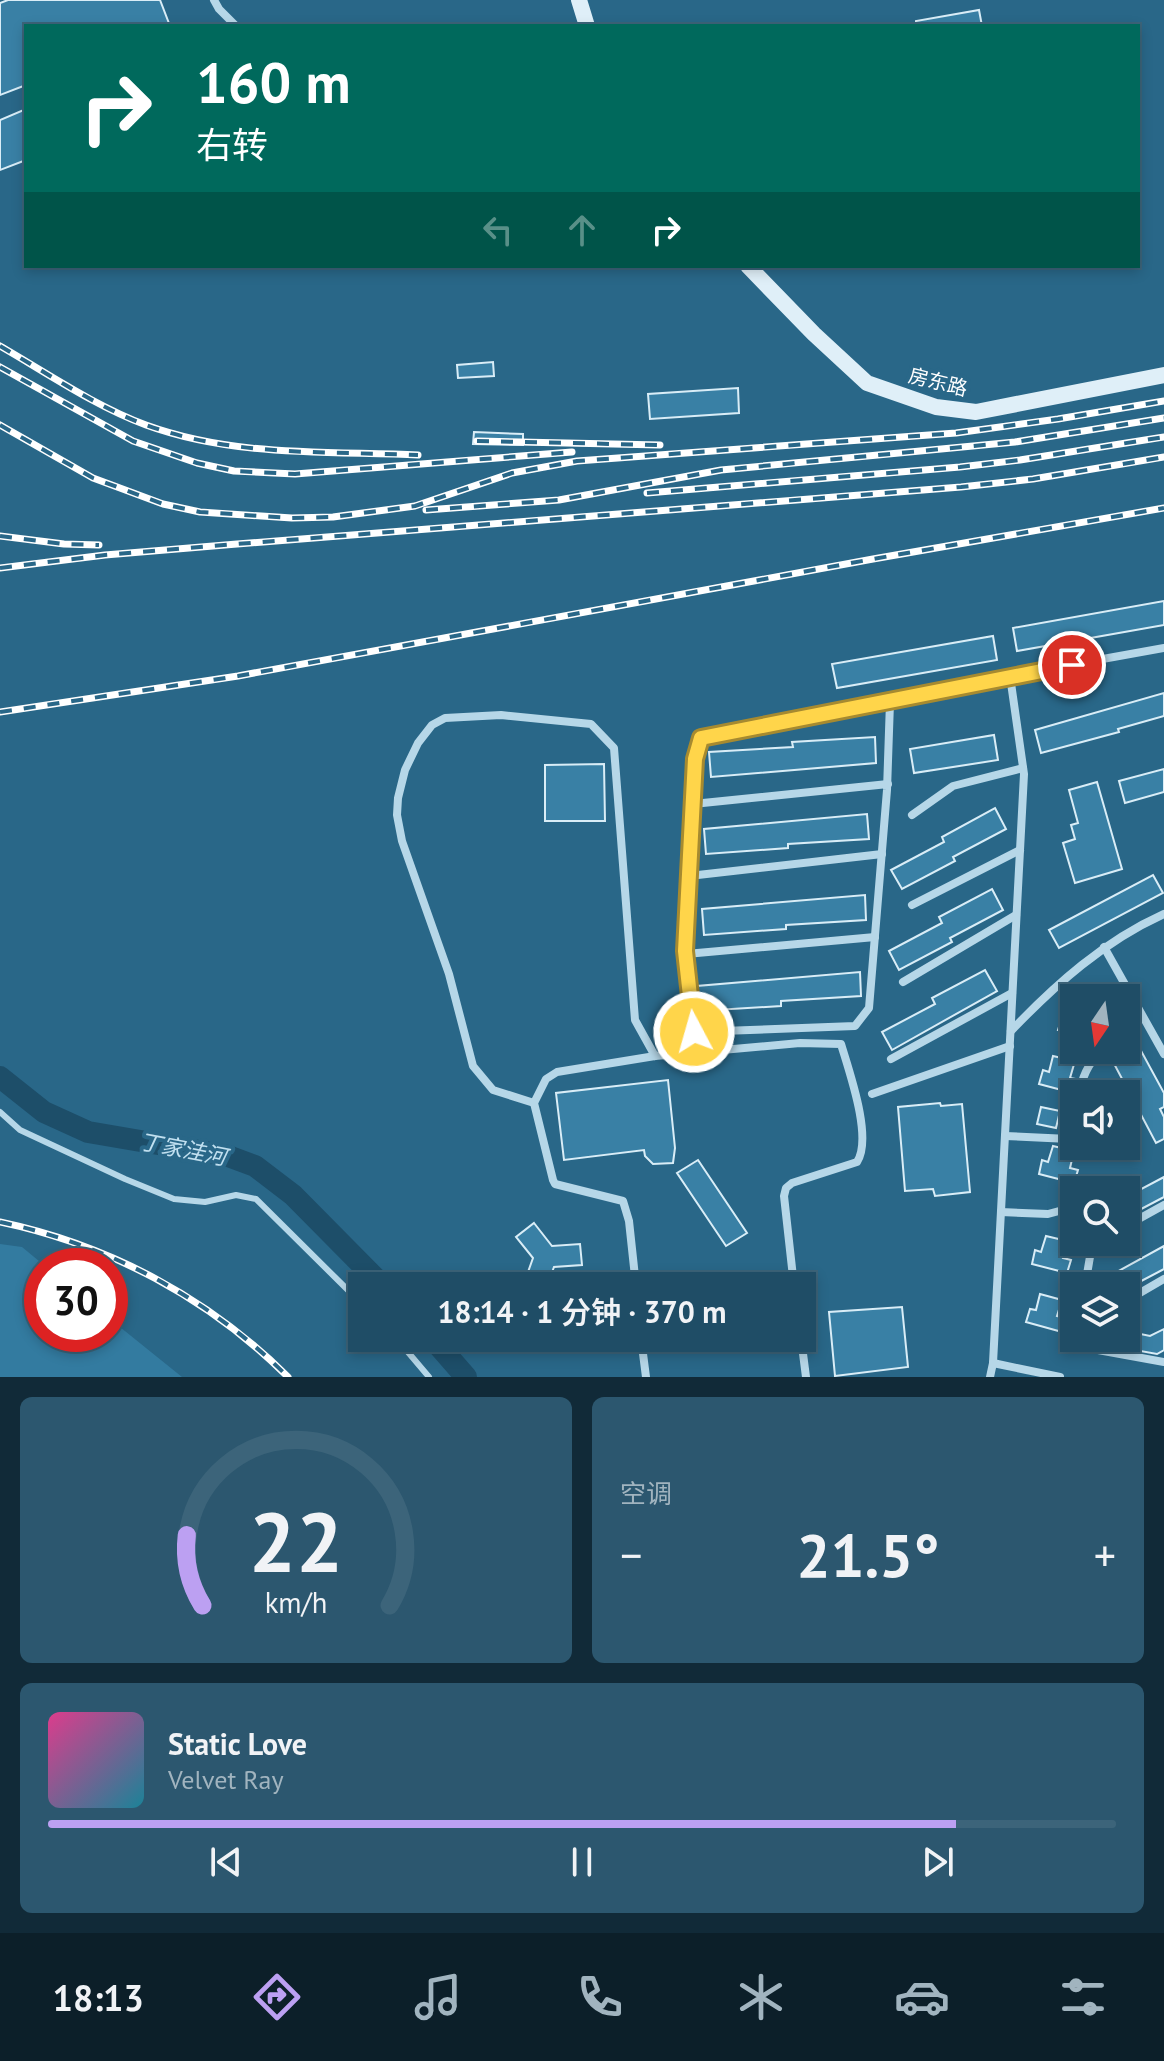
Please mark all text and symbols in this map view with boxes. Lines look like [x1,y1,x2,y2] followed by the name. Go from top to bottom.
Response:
[196,46,351,118] text: 160 m
[64,56,168,160] icon: right
[196,121,268,168] text: 右转
[476,208,520,252] icon: left
[560,208,604,252] icon: ahead
[644,208,688,252] icon: right
[906,362,970,402] street label: 房东路
[1038,631,1106,699] pin
[1050,643,1094,687] icon: arrive
[1060,984,1140,1064] north arrow
[1060,984,1140,1352] map controls
[652,990,736,1074] position arrow
[1060,1080,1140,1160] button: sound
[137,1127,233,1172] water label: 丁家洼河
[1060,1176,1140,1256] button: search
[24,1248,128,1352] speed limit sign: 30
[1060,1272,1140,1352] button: layers
[437,1292,727,1331] text: 18:14 · 1 分钟 · 370 m
[620,1477,672,1510] text: 空调
[249,1487,343,1595] text: 22
[796,1516,940,1594] text: 21.5°
[620,1526,642,1583] text: −
[1094,1526,1116,1583] text: +
[265,1584,327,1621] text: km/h
[168,1724,307,1763] text: Static Love
[168,1763,284,1796] text: Velvet Ray
[204,1840,248,1884] icon: previous
[560,1840,604,1884] icon: pause
[916,1840,960,1884] icon: next
[249,1969,305,2025] icon: directions
[410,1969,466,2025] icon: music
[572,1969,628,2025] icon: phone
[733,1969,789,2025] icon: climate
[894,1969,950,2025] icon: car
[1055,1969,1111,2025] icon: filters
[53,1974,144,2021] text: 18:13

